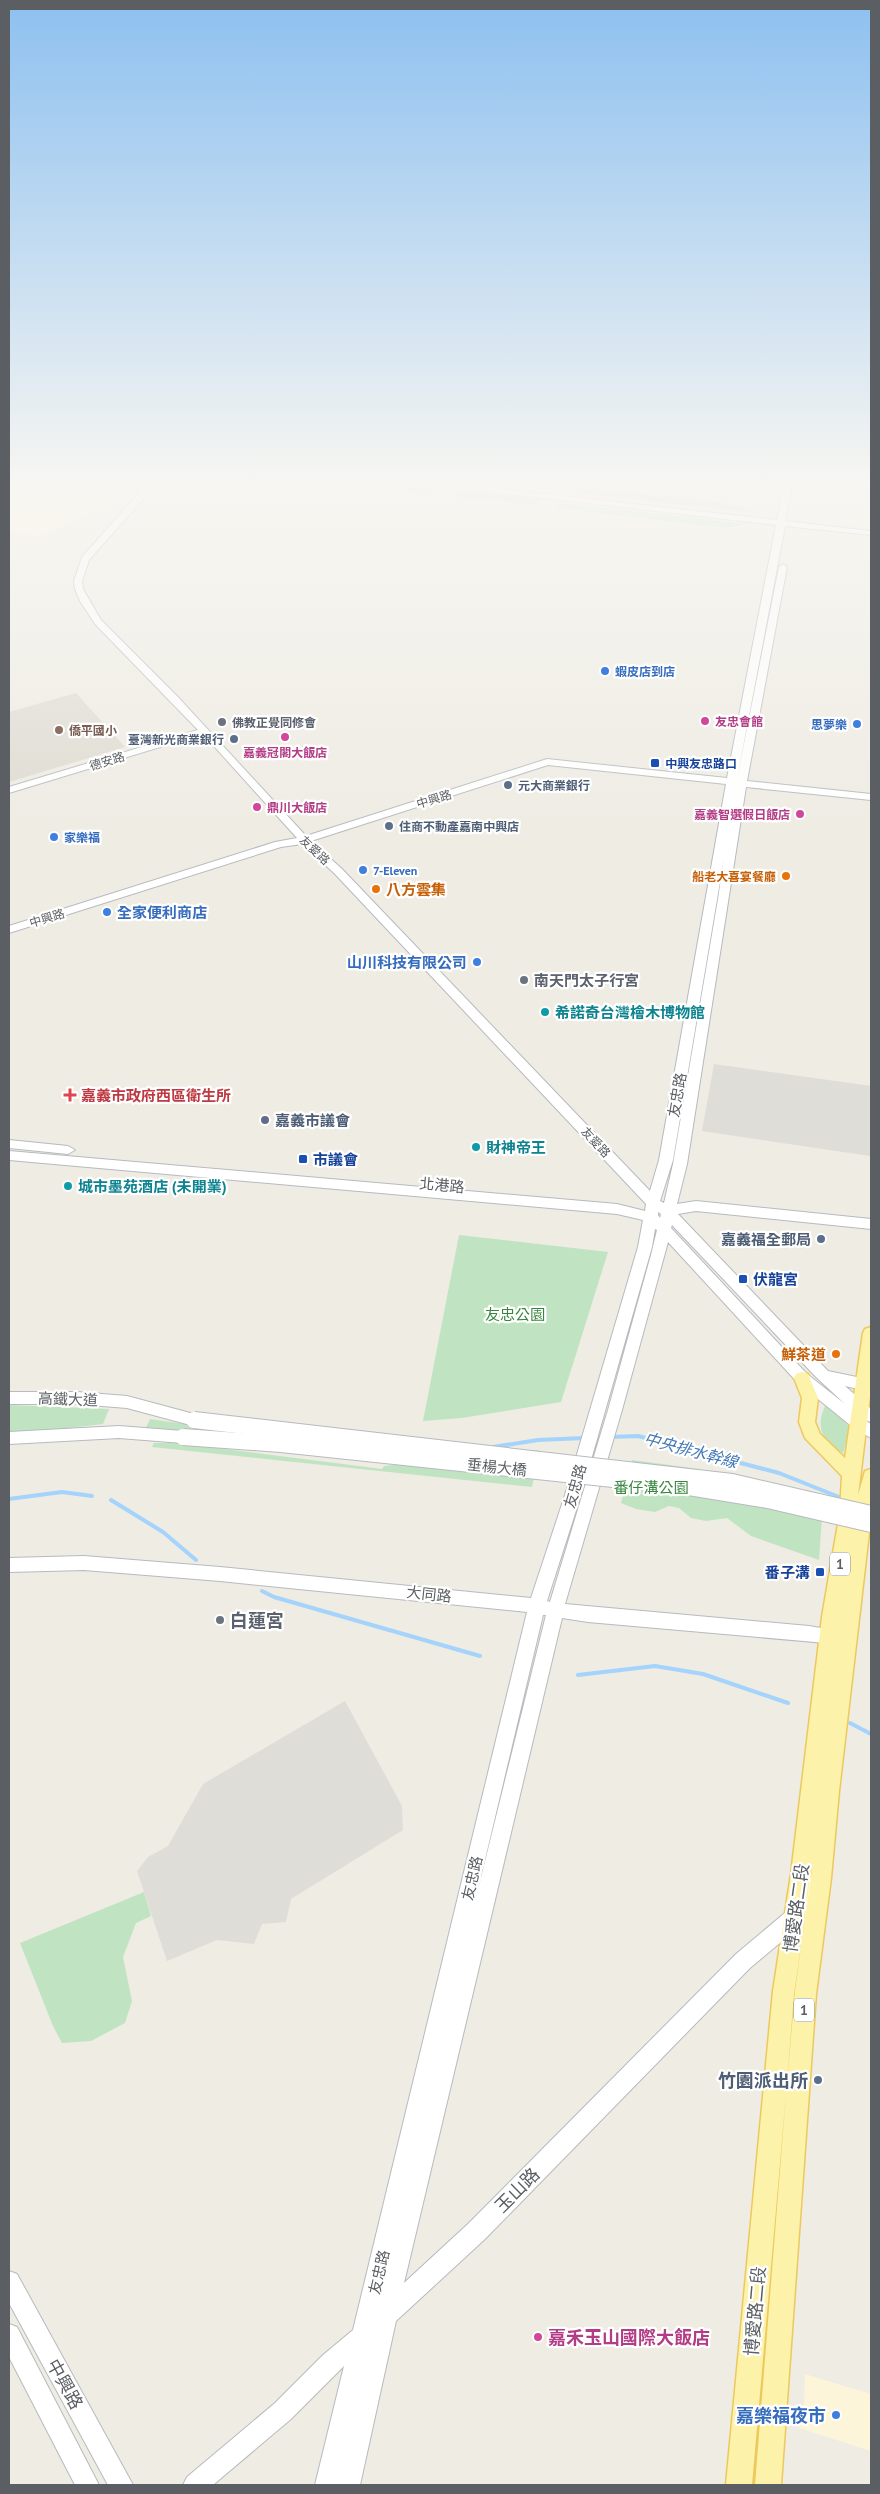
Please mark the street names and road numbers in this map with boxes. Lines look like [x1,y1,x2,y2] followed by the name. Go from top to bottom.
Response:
[88,749,126,773] street label: 德安路
[415,787,453,811] street label: 中興路
[297,832,333,868] street label: 友愛路
[28,906,66,930] street label: 中興路
[664,1071,690,1119] street label: 友忠路
[578,1124,614,1160] street label: 友愛路
[419,1174,465,1196] street label: 北港路
[38,1388,98,1410] street label: 高鐵大道
[466,1454,528,1480] street label: 垂楊大橋
[560,1462,590,1510] street label: 友忠路
[830,1552,850,1576] road number: 1
[406,1582,452,1606] street label: 大同路
[458,1854,486,1902] street label: 友忠路
[778,1862,814,1954] street label: 博愛路二段
[794,1998,814,2022] road number: 1
[490,2163,544,2217] street label: 玉山路
[365,2248,393,2296] street label: 友忠路
[740,2265,770,2357] street label: 博愛路二段
[42,2355,88,2413] street label: 中興路

